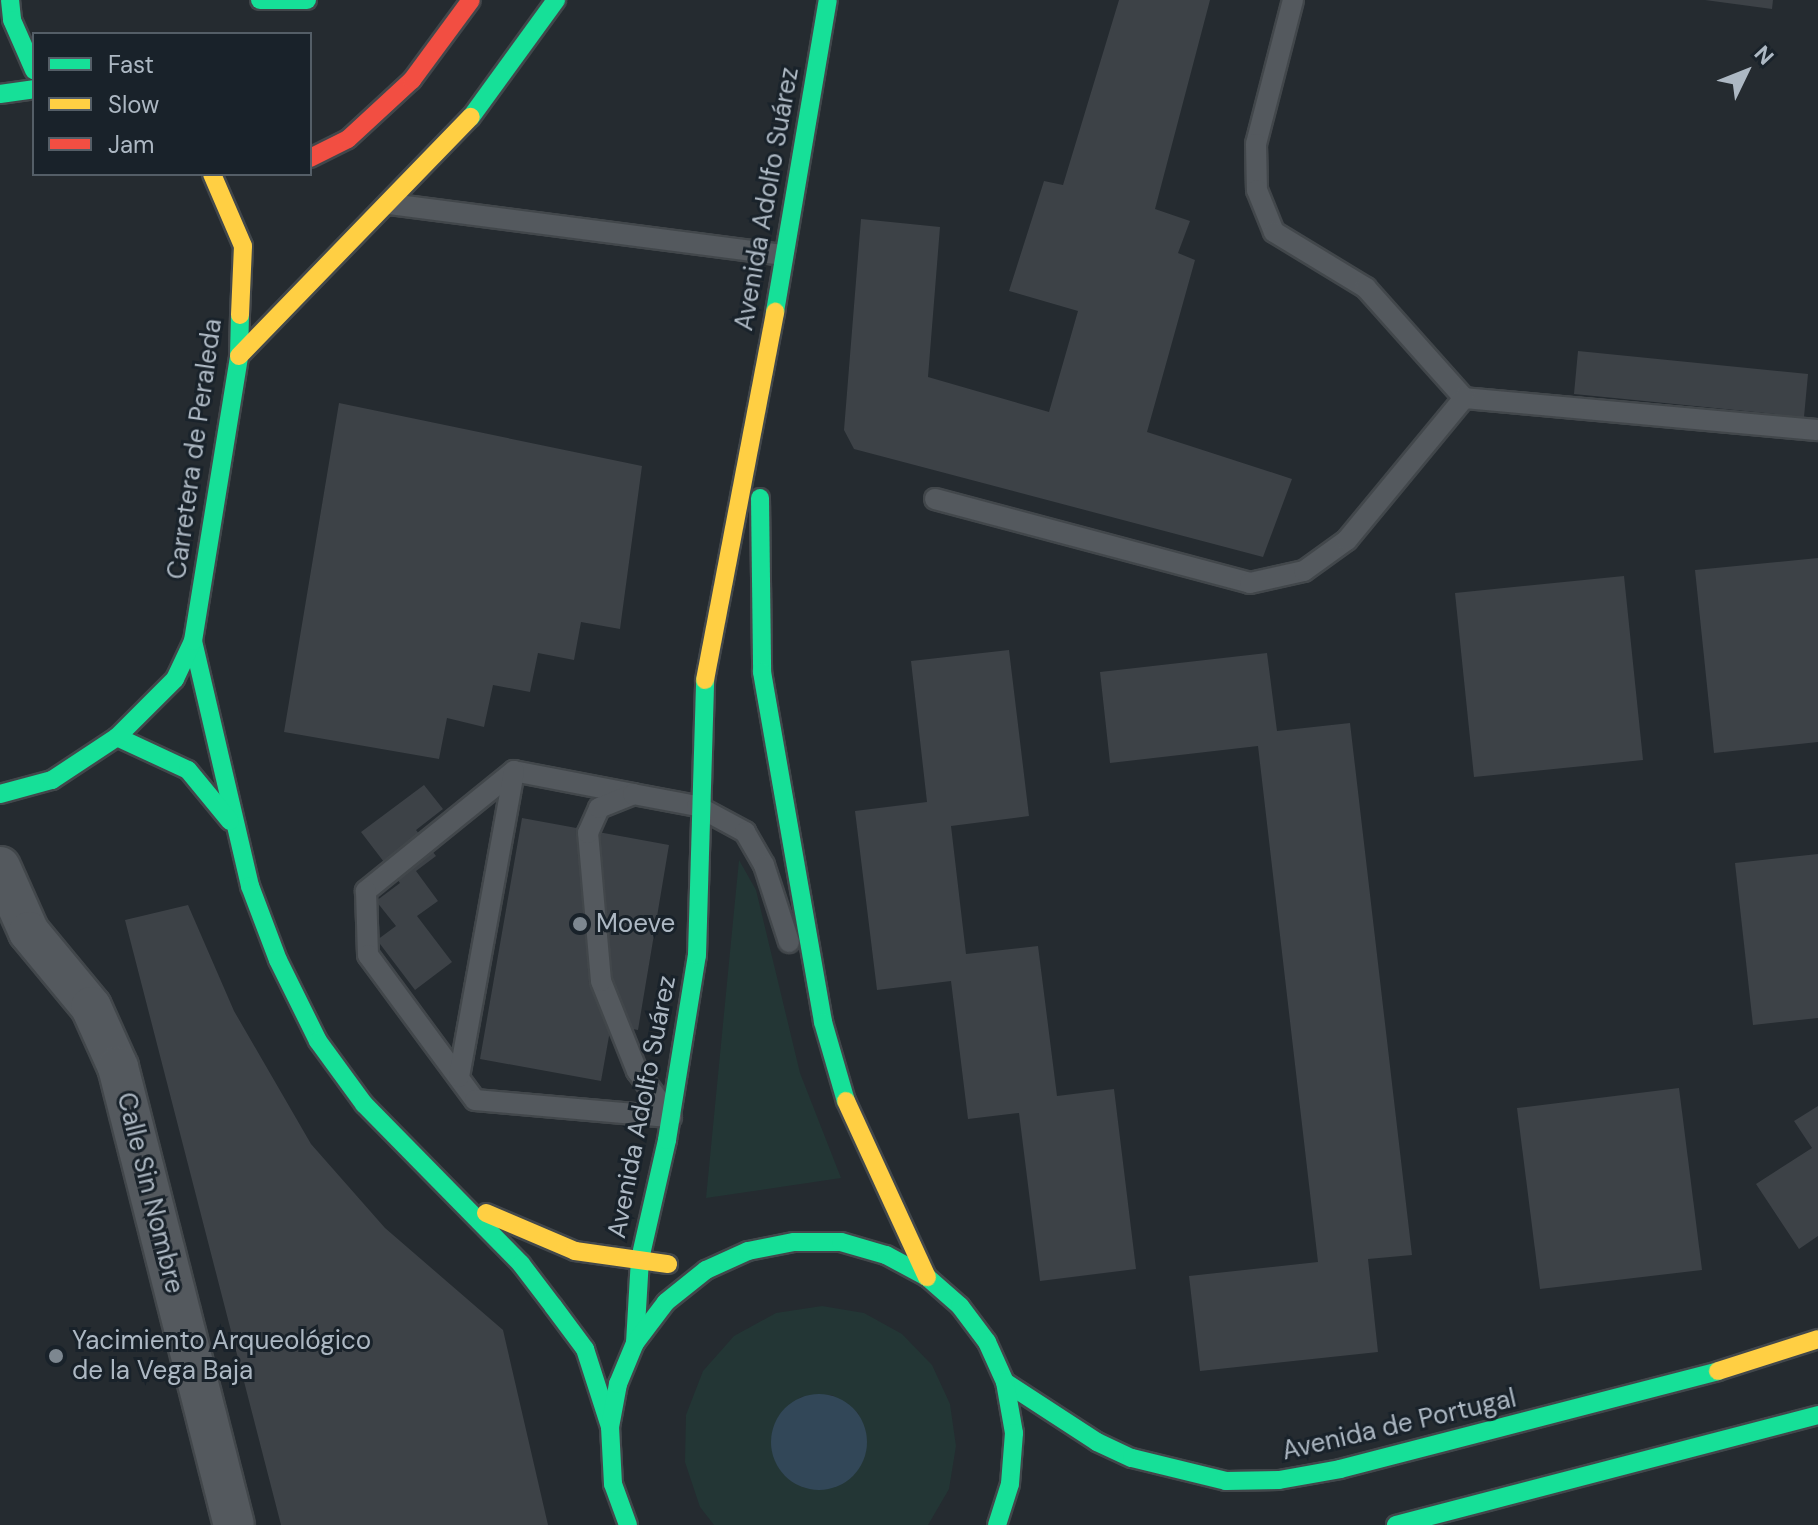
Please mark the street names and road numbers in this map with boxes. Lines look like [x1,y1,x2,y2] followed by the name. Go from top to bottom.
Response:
[728,65,806,333] street label: Avenida Adolfo Suárez
[161,317,229,581] street label: Carretera de Peraleda
[601,973,683,1241] street label: Avenida Adolfo Suárez
[110,1089,190,1297] street label: Calle Sin Nombre
[1279,1383,1519,1467] street label: Avenida de Portugal

